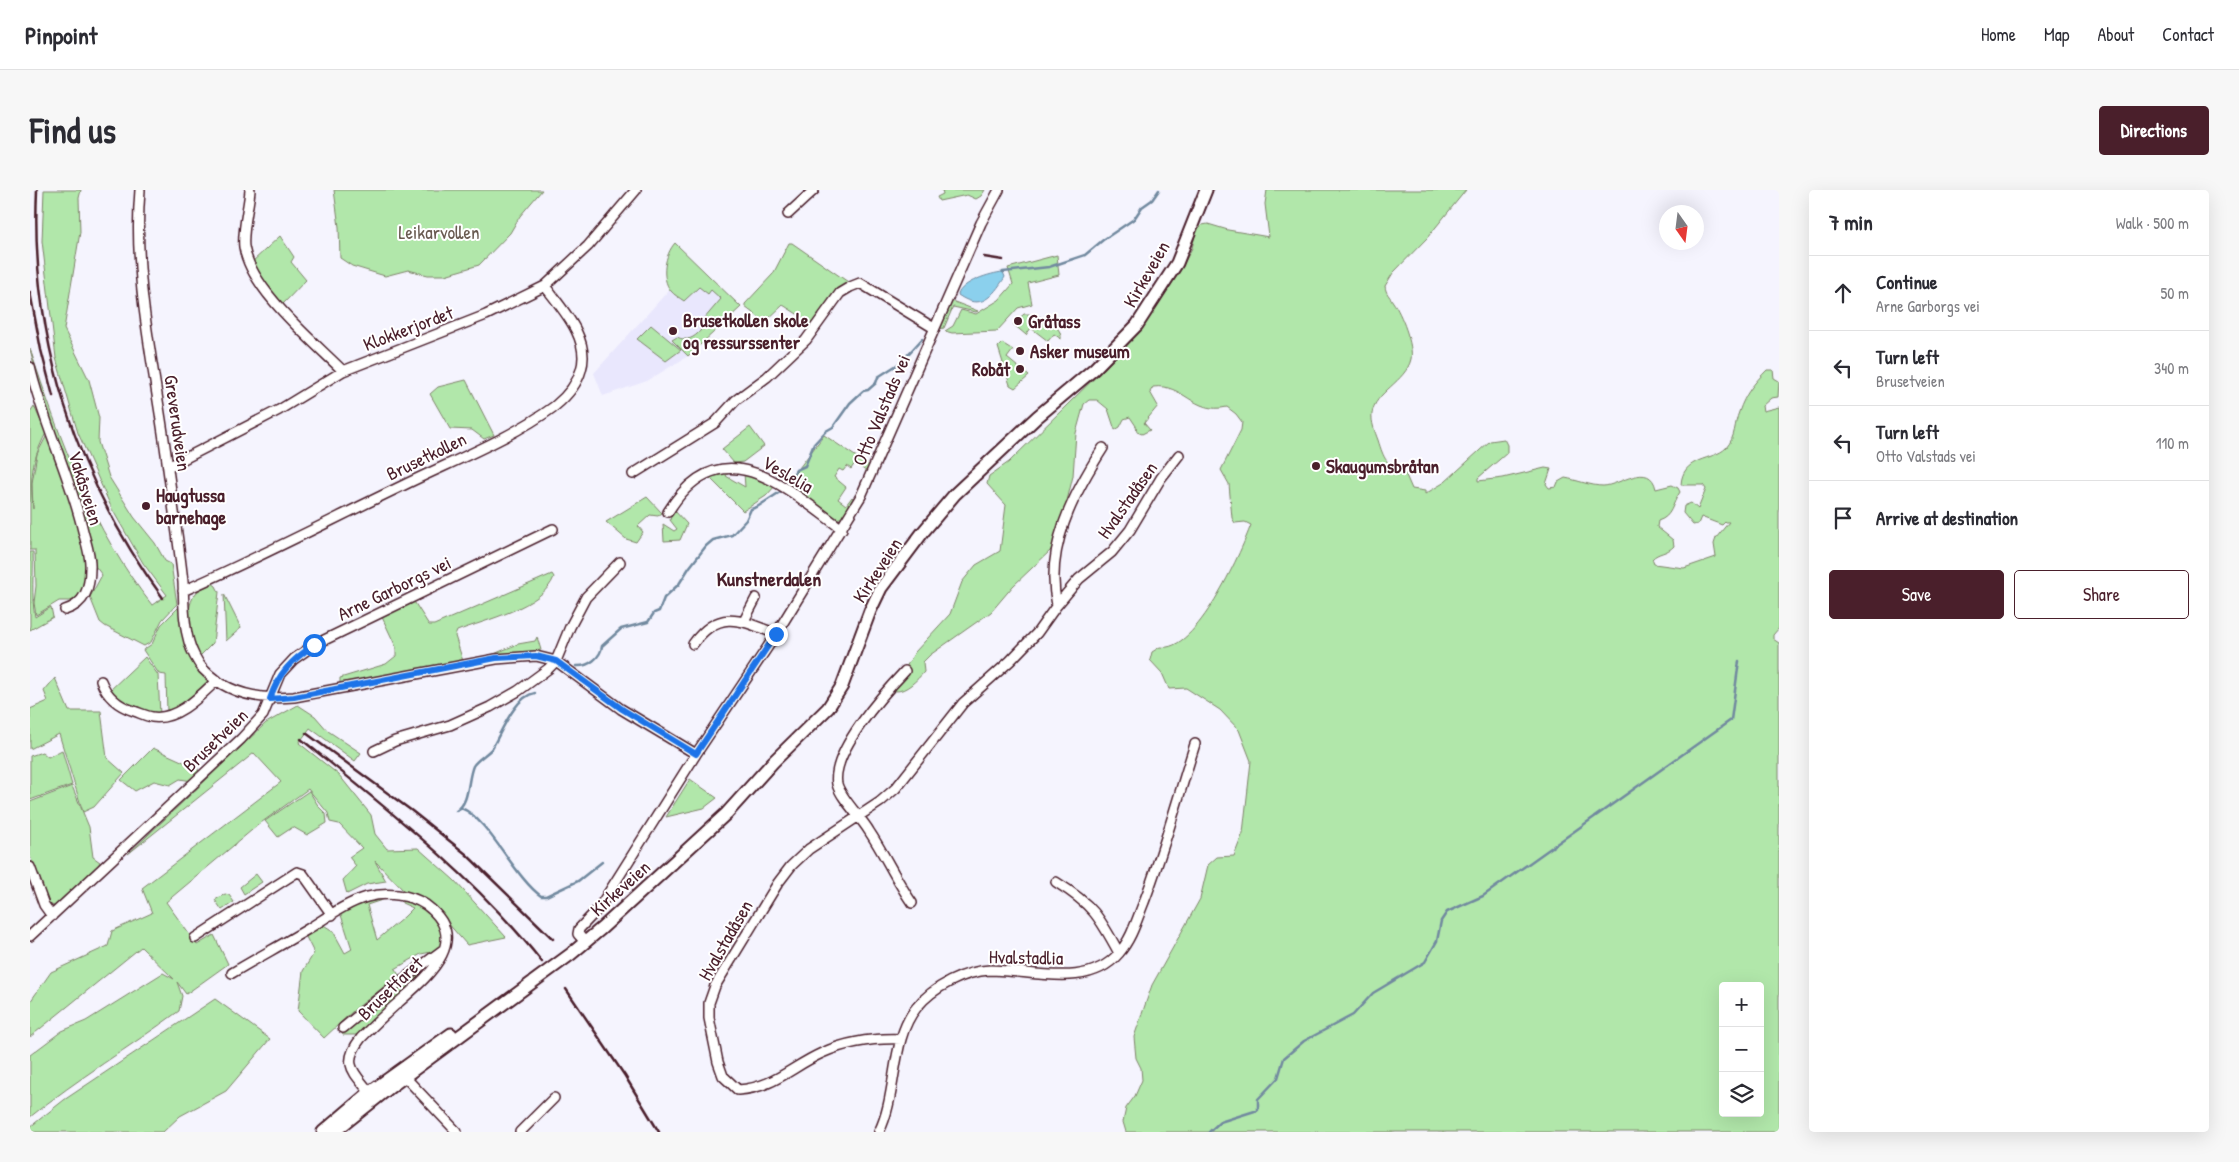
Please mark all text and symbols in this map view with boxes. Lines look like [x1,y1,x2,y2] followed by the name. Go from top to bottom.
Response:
[25,19,97,51] text: Pinpoint
[1981,22,2016,47] text: Home
[2044,22,2069,47] text: Map
[2097,22,2134,47] text: About
[2162,22,2214,47] text: Contact
[2099,106,2209,155] button: Directions
[30,107,116,154] text: Find us
[1659,205,1704,250] north arrow
[1829,208,1873,237] text: 7 min
[2116,212,2189,234] text: Walk · 500 m
[398,219,480,245] park label: Leikarvollen
[1117,236,1175,312] street label: Kirkeveien
[1876,269,1937,295] text: Continue
[1829,279,1857,307] icon: ahead
[2161,282,2189,304] text: 50 m
[1876,295,1980,317] text: Arne Garborgs vei
[359,299,457,357] street label: Klokkerjordet
[683,307,809,356] place label: Brusetkollen skole og ressurssenter
[1028,308,1081,334] place label: Gråtass
[1012,315,1024,327] marker: Gråtass
[667,325,679,337] marker: Brusetkollen skole og ressurssenter
[1030,338,1130,364] place label: Asker museum
[1876,344,1939,370] text: Turn left
[1014,345,1026,357] marker: Asker museum
[846,350,916,470] street label: Otto Valstads vei
[1829,354,1857,382] icon: left
[972,356,1011,382] place label: Robåt
[2154,357,2189,379] text: 340 m
[1014,363,1026,375] marker: Robåt
[1876,370,1945,392] text: Brusetveien
[158,373,198,473] street label: Greverudveien
[1876,419,1939,445] text: Turn left
[382,425,470,487] street label: Brusetkollen
[1829,429,1857,457] icon: left
[2156,432,2189,454] text: 110 m
[1876,445,1976,467] text: Otto Valstads vei
[62,448,110,528] street label: Vakåsveien
[758,449,819,499] street label: Veslelia
[1326,453,1440,480] place label: Skaugumsbråtan
[1091,456,1163,544] street label: Hvalstadåsen
[1310,460,1322,472] marker: Skaugumsbråtan
[156,482,227,531] place label: Haugtussa barnehage
[140,500,152,512] marker: Haugtussa barnehage
[1829,504,1857,532] icon: arrive
[1876,505,2018,531] text: Arrive at destination
[846,533,908,607] street label: Kirkeveien
[333,549,455,627] street label: Arne Garborgs vei
[717,565,821,592] district label: Kunstnerdalen
[1829,570,2004,619] button: Save
[2014,570,2189,619] button: Share
[765,623,788,646] route end
[303,634,326,657] route start
[177,702,253,778] street label: Brusetveien
[584,854,656,922] street label: Kirkeveien
[692,895,758,985] street label: Hvalstadåsen
[989,943,1064,971] street label: Hvalstadlia
[352,950,429,1026] street label: Brusetfaret
[1719,982,1764,1117] map controls
[1719,982,1764,1027] button: +
[1719,1027,1764,1072] button: −
[1719,1072,1764,1117] button: layers

